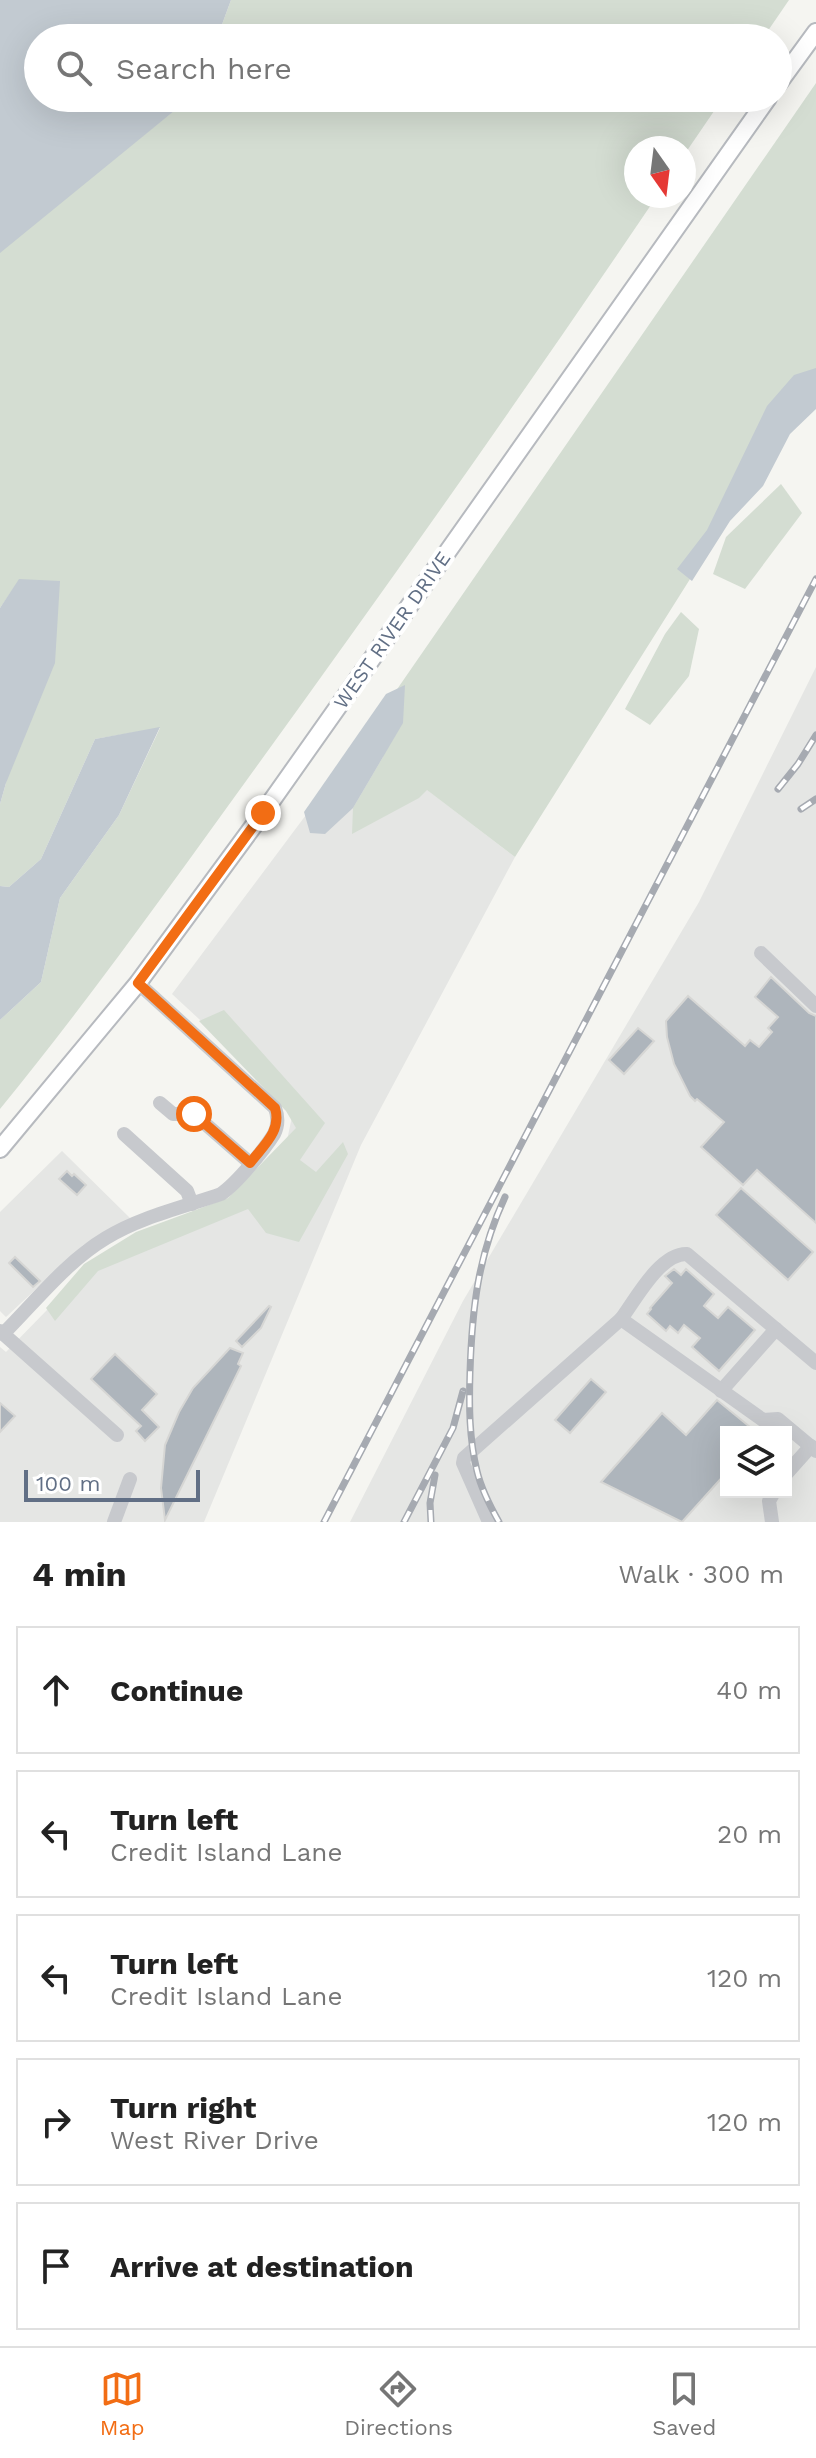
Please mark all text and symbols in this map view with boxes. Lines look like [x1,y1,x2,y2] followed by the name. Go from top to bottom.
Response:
[24,24,792,112] search box
[52,46,96,90] icon: search
[116,51,292,86] text: Search here
[624,136,696,208] north arrow
[329,547,455,713] street label: WEST RIVER DRIVE
[245,795,281,831] route end
[176,1096,212,1132] route start
[720,1426,792,1498] map controls
[720,1426,792,1498] button: layers
[24,1466,200,1502] scale bar
[36,1471,100,1496] text: 100 m
[32,1554,127,1594] text: 4 min
[618,1559,784,1589] text: Walk · 300 m
[34,1668,78,1712] icon: ahead
[110,1673,243,1708] text: Continue
[716,1675,782,1705] text: 40 m
[110,1802,238,1837] text: Turn left
[34,1812,78,1856] icon: left
[717,1819,782,1849] text: 20 m
[110,1837,342,1867] text: Credit Island Lane
[110,1946,238,1981] text: Turn left
[34,1956,78,2000] icon: left
[707,1963,782,1993] text: 120 m
[110,1981,342,2011] text: Credit Island Lane
[110,2090,256,2125] text: Turn right
[34,2100,78,2144] icon: right
[707,2107,782,2137] text: 120 m
[110,2125,319,2155] text: West River Drive
[34,2244,78,2288] icon: arrive
[110,2249,414,2284] text: Arrive at destination
[100,2367,145,2440] tab: Map
[344,2367,453,2440] tab: Directions
[652,2367,716,2440] tab: Saved

